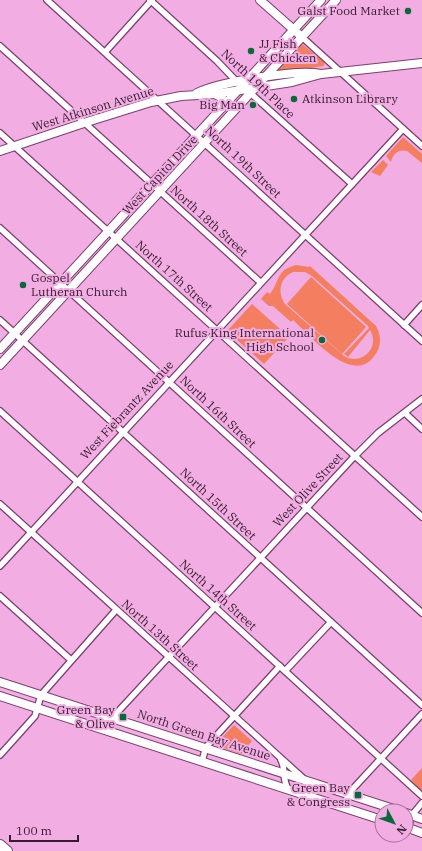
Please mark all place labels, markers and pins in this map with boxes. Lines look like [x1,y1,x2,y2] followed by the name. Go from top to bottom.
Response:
[298,3,400,18] place label: Galst Food Market
[403,6,413,16] marker: Galst Food Market
[259,36,317,65] place label: JJ Fish & Chicken
[246,46,256,56] marker: JJ Fish & Chicken
[302,91,398,106] place label: Atkinson Library
[289,94,299,104] marker: Atkinson Library
[199,97,245,112] place label: Big Man
[248,100,258,110] marker: Big Man
[31,270,128,299] place label: Gospel Lutheran Church
[18,280,28,290] marker: Gospel Lutheran Church
[175,325,314,354] place label: Rufus King International High School
[317,335,327,345] marker: Rufus King International High School
[57,702,116,731] place label: Green Bay & Olive
[118,712,128,722] marker: Green Bay & Olive
[287,780,351,809] place label: Green Bay & Congress
[353,790,363,800] marker: Green Bay & Congress

